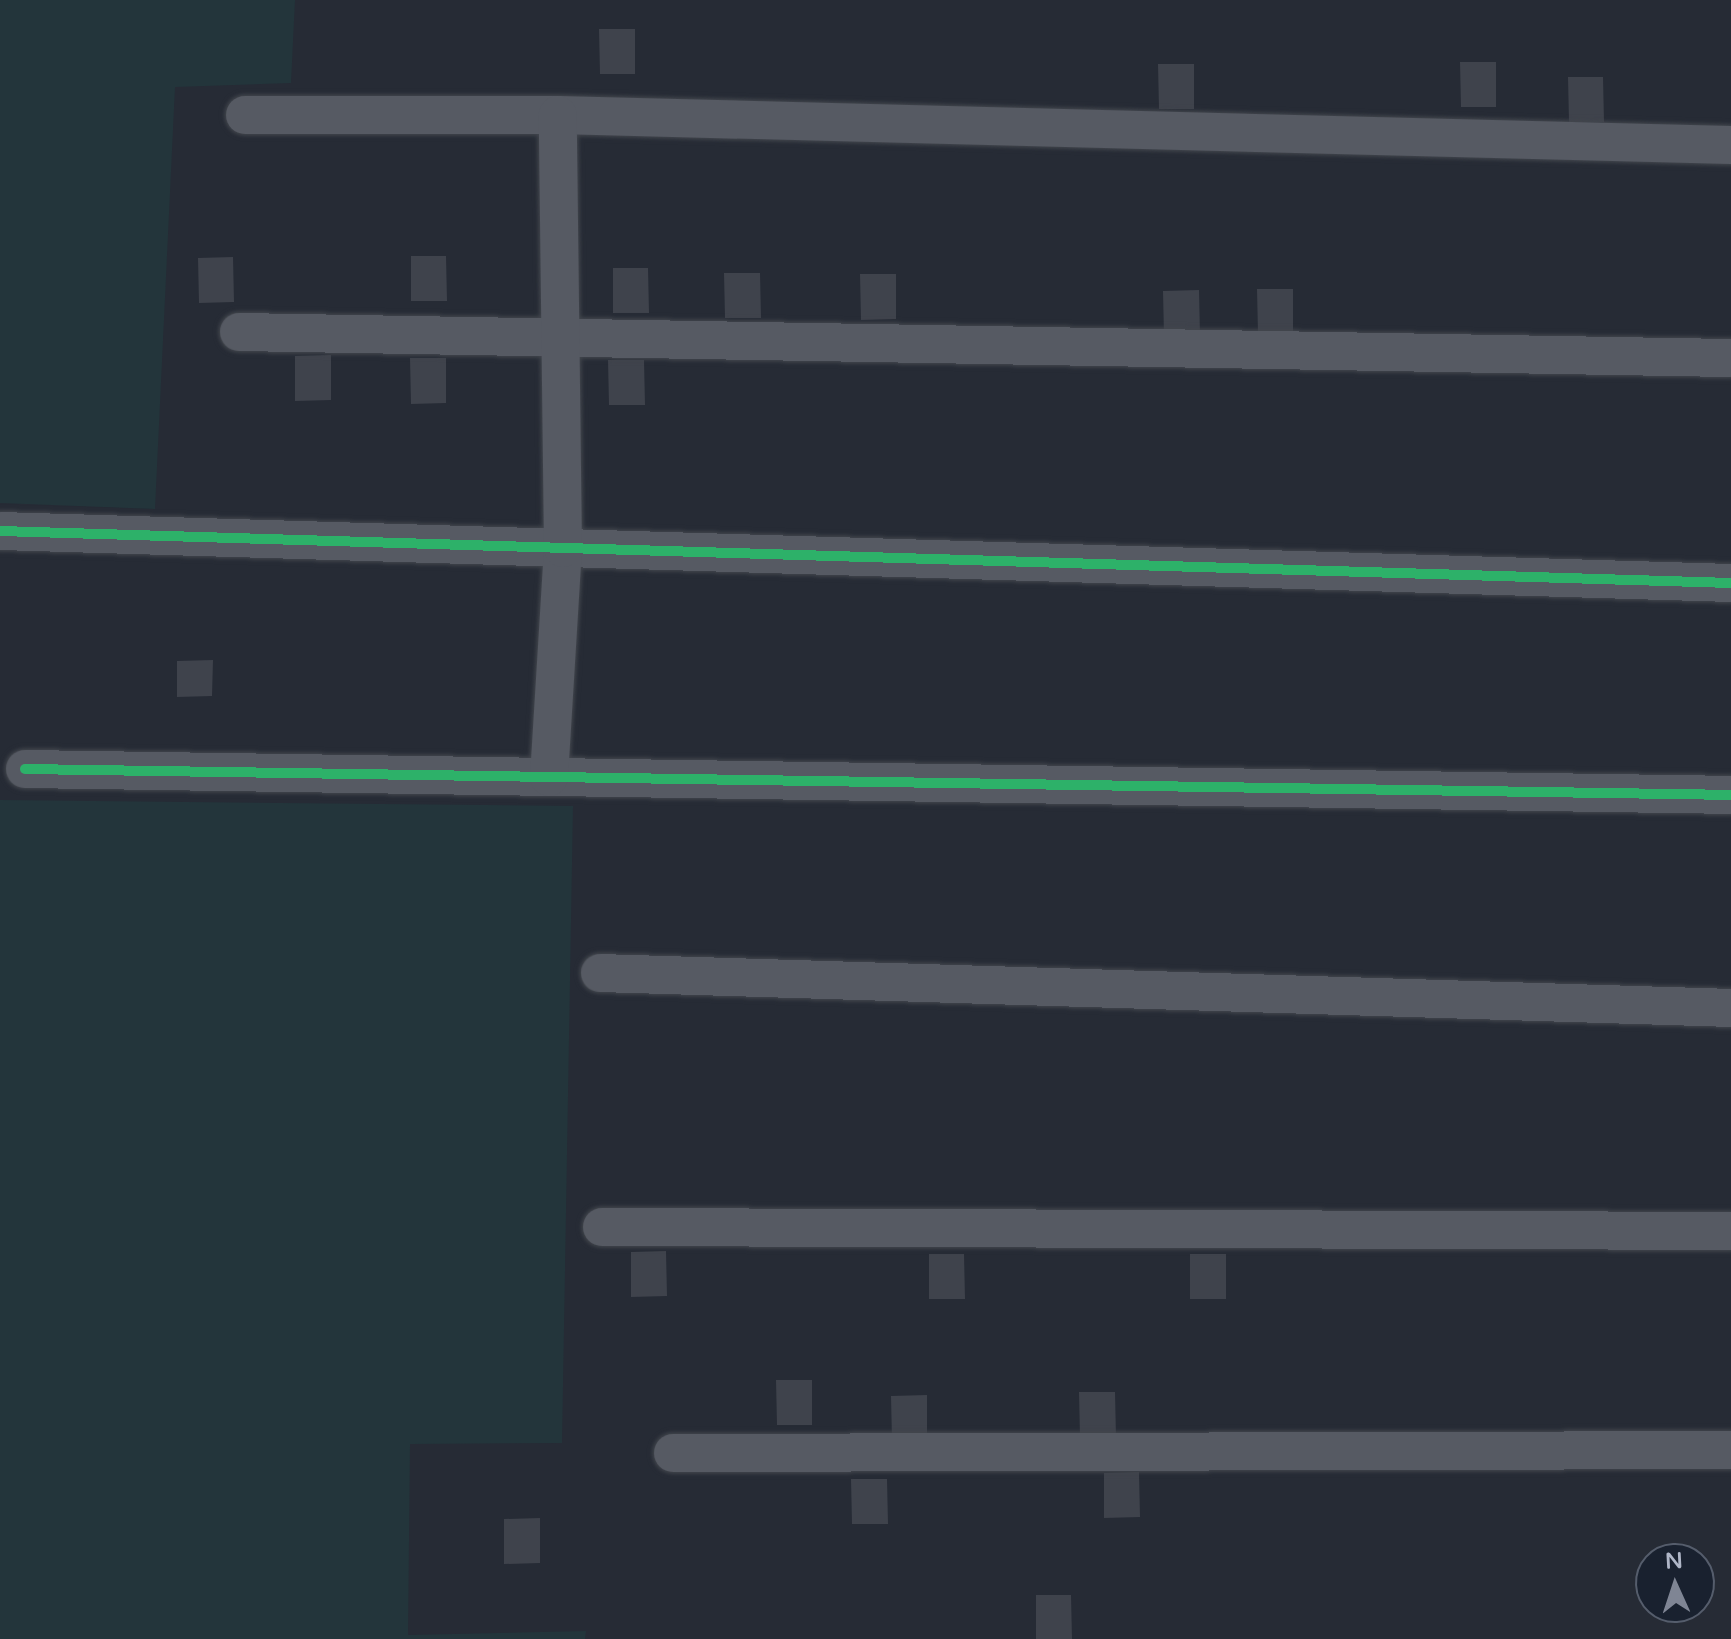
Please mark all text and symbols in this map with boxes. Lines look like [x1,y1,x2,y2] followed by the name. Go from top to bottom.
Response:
[1635,1543,1715,1623] north arrow
[1664,1548,1683,1574] text: N

